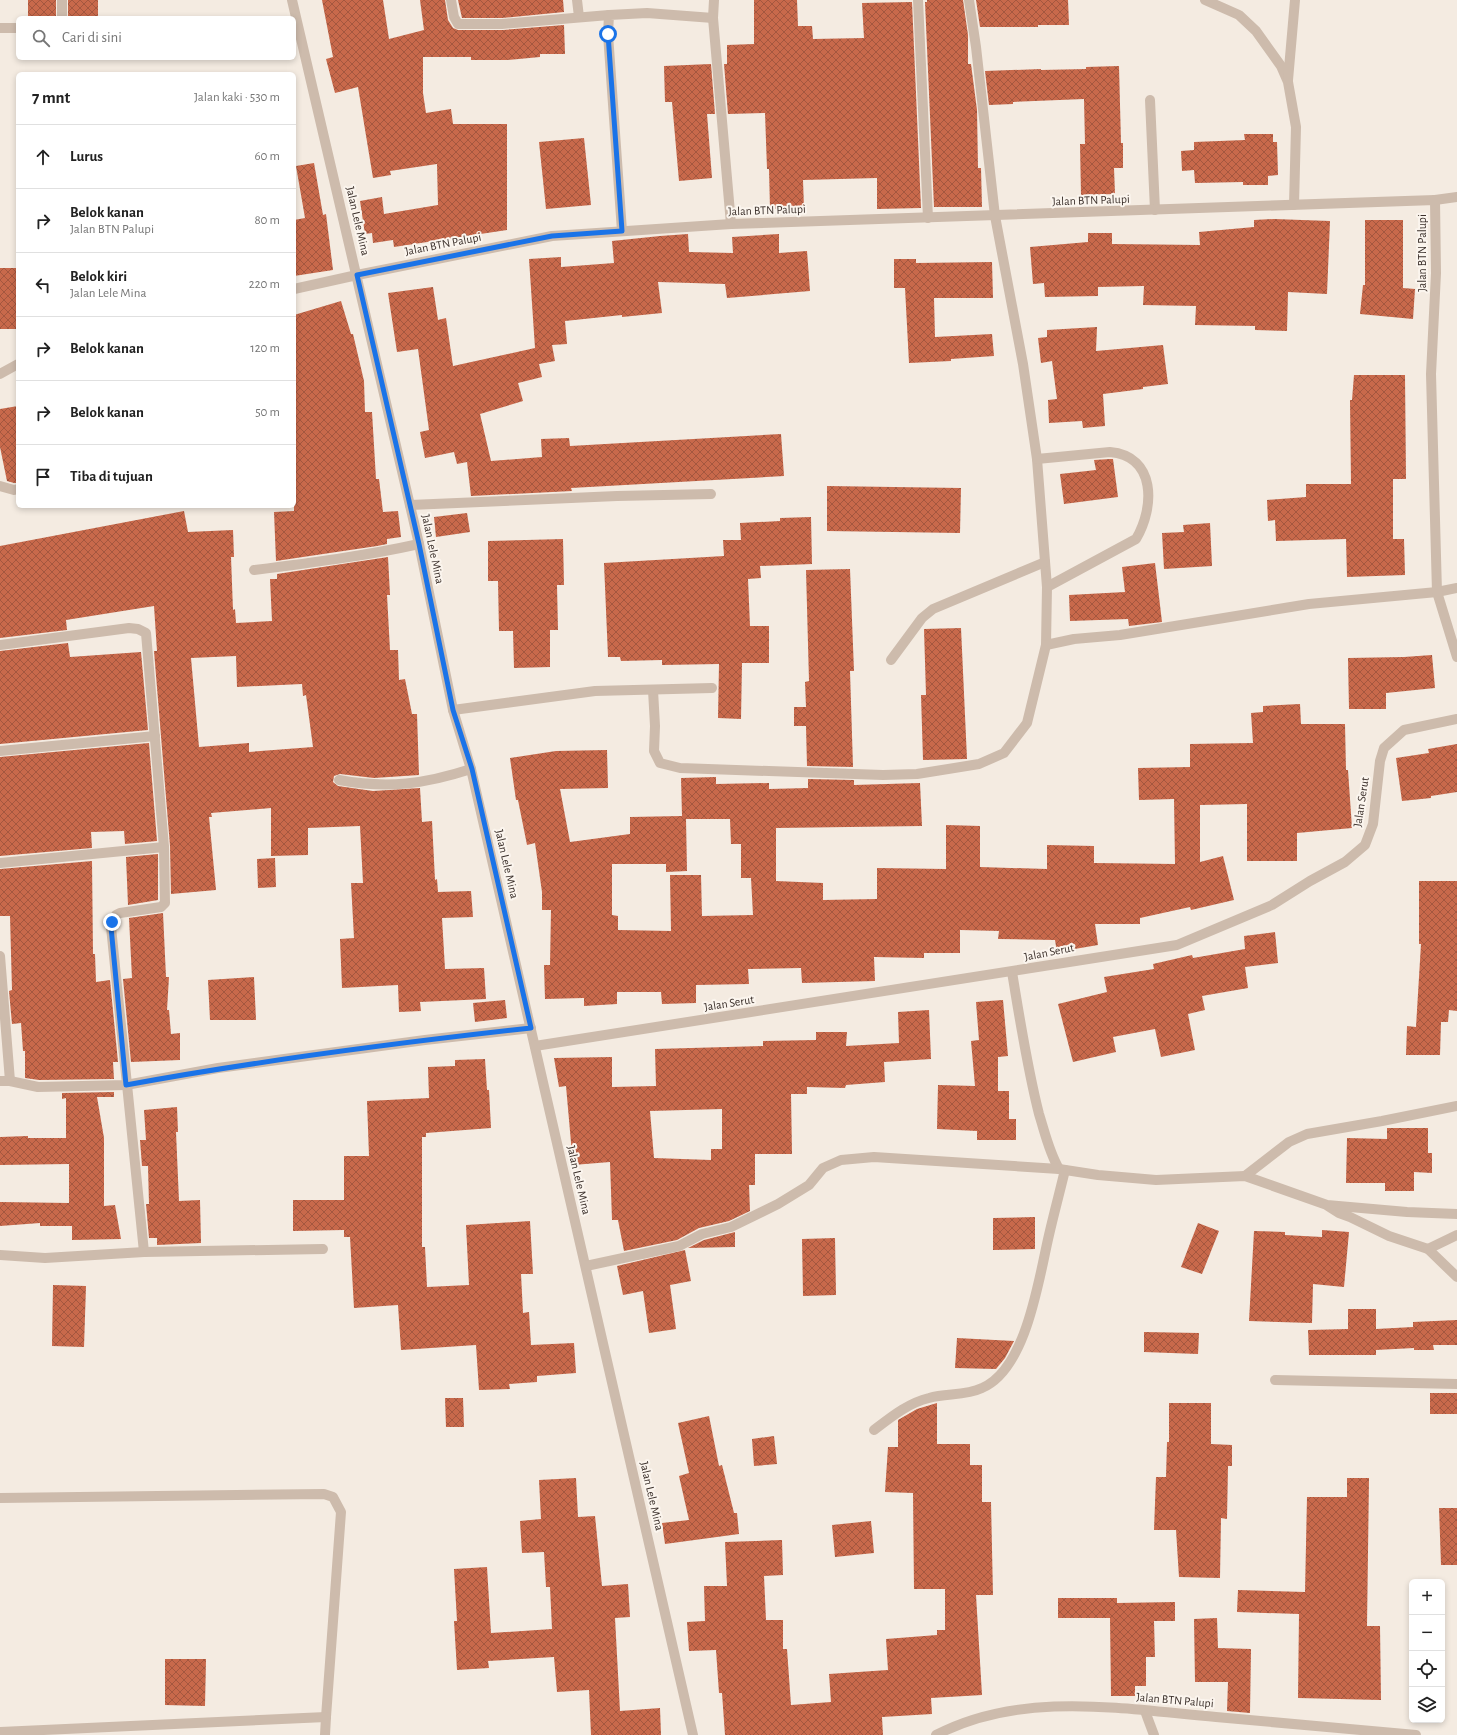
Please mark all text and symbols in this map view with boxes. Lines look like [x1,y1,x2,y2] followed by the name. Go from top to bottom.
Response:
[16,16,296,60] search box
[599,25,617,43] route start
[30,27,52,49] icon: search
[62,30,122,45] text: Cari di sini
[32,89,70,106] text: 7 mnt
[194,91,280,104] text: Jalan kaki · 530 m
[32,146,54,168] icon: ahead
[70,149,103,164] text: Lurus
[254,150,280,163] text: 60 m
[344,185,372,257] street label: Jalan Lele Mina
[1052,193,1130,207] street label: Jalan BTN Palupi
[728,203,806,217] street label: Jalan BTN Palupi
[70,205,144,220] text: Belok kanan
[32,210,54,232] icon: right
[254,214,280,227] text: 80 m
[1416,214,1428,292] street label: Jalan BTN Palupi
[70,223,154,236] text: Jalan BTN Palupi
[404,231,482,257] street label: Jalan BTN Palupi
[70,269,127,284] text: Belok kiri
[32,274,54,296] icon: left
[249,278,280,291] text: 220 m
[70,287,146,300] text: Jalan Lele Mina
[32,338,54,360] icon: right
[70,341,144,356] text: Belok kanan
[250,342,280,355] text: 120 m
[32,402,54,424] icon: right
[70,405,144,420] text: Belok kanan
[255,406,280,419] text: 50 m
[32,466,54,488] icon: arrive
[70,469,153,484] text: Tiba di tujuan
[420,513,446,585] street label: Jalan Lele Mina
[1351,776,1371,828] street label: Jalan Serut
[493,828,521,900] street label: Jalan Lele Mina
[103,913,121,931] route end
[1023,941,1075,963] street label: Jalan Serut
[703,993,755,1013] street label: Jalan Serut
[565,1144,593,1216] street label: Jalan Lele Mina
[638,1460,666,1532] street label: Jalan Lele Mina
[1409,1579,1445,1723] map controls
[1409,1579,1445,1615] button: +
[1409,1615,1445,1651] button: −
[1409,1651,1445,1687] button: locate
[1409,1687,1445,1723] button: layers
[1136,1691,1214,1709] street label: Jalan BTN Palupi

